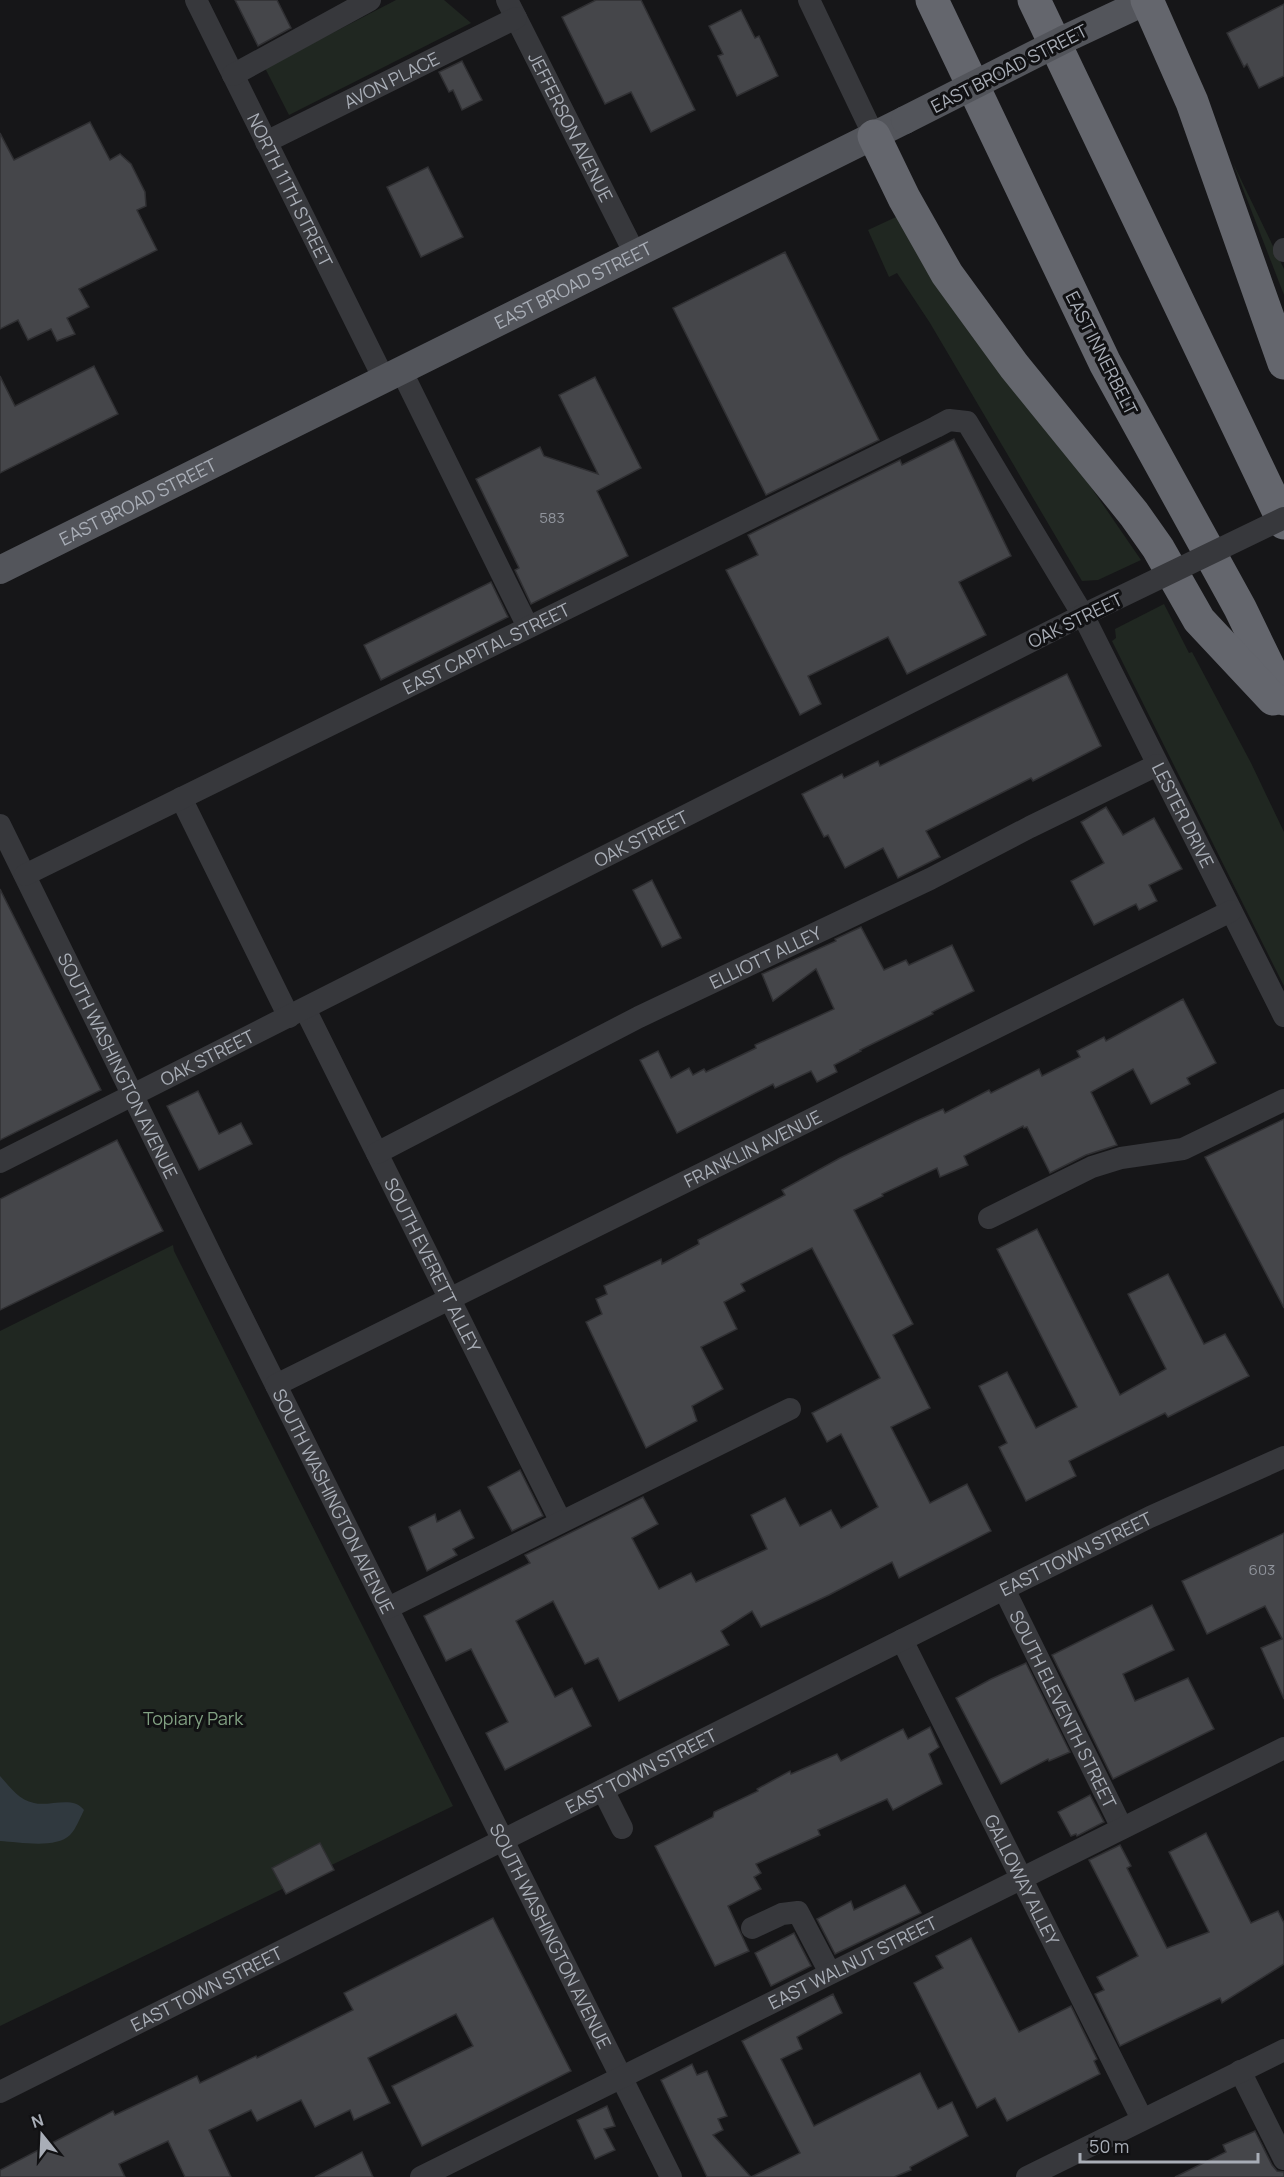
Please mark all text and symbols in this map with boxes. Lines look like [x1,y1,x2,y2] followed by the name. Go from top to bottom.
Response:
[927,18,1092,118] street label: EAST BROAD STREET
[340,46,443,114] street label: AVON PLACE
[523,48,619,206] street label: JEFFERSON AVENUE
[242,109,339,271] street label: NORTH 11TH STREET
[490,236,656,334] street label: EAST BROAD STREET
[1060,287,1144,419] street label: EAST INNERBELT
[55,452,221,551] street label: EAST BROAD STREET
[539,507,565,528] house number: 583
[1024,587,1127,653] street label: OAK STREET
[399,597,574,699] street label: EAST CAPITAL STREET
[1147,758,1220,872] street label: LESTER DRIVE
[590,804,692,872] street label: OAK STREET
[705,920,826,994] street label: ELLIOTT ALLEY
[53,949,184,1182] street label: SOUTH WASHINGTON AVENUE
[156,1023,258,1091] street label: OAK STREET
[680,1104,825,1193] street label: FRANKLIN AVENUE
[379,1174,487,1357] street label: SOUTH EVERETT ALLEY
[268,1384,400,1618] street label: SOUTH WASHINGTON AVENUE
[996,1506,1156,1601] street label: EAST TOWN STREET
[1249,1559,1275,1580] house number: 603
[1004,1606,1122,1812] street label: SOUTH ELEVENTH STREET
[143,1706,244,1730] park label: Topiary Park
[561,1723,721,1819] street label: EAST TOWN STREET
[979,1810,1065,1950] street label: GALLOWAY ALLEY
[485,1819,617,2053] street label: SOUTH WASHINGTON AVENUE
[764,1910,941,2015] street label: EAST WALNUT STREET
[127,1940,287,2037] street label: EAST TOWN STREET
[12,2105,72,2165] north arrow
[28,2108,46,2133] text: N
[1080,2126,1258,2164] scale bar
[1089,2134,1129,2158] text: 50 m

